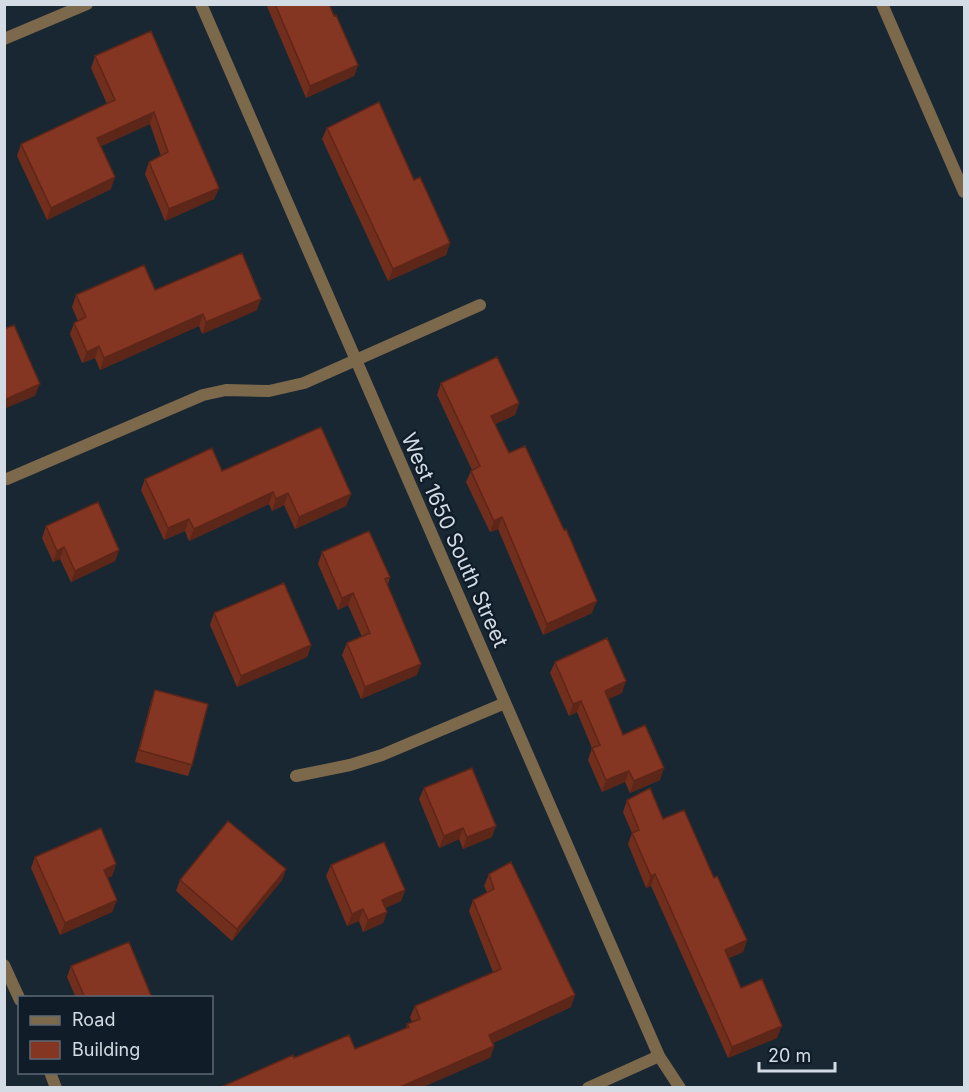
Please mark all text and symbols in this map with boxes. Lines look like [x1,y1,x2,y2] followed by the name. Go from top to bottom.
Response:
[396,429,514,651] street label: West 1650 South Street
[18,996,213,1074] legend
[72,1009,115,1030] text: Road
[759,1035,836,1073] scale bar
[72,1039,140,1060] text: Building
[768,1045,811,1066] text: 20 m

